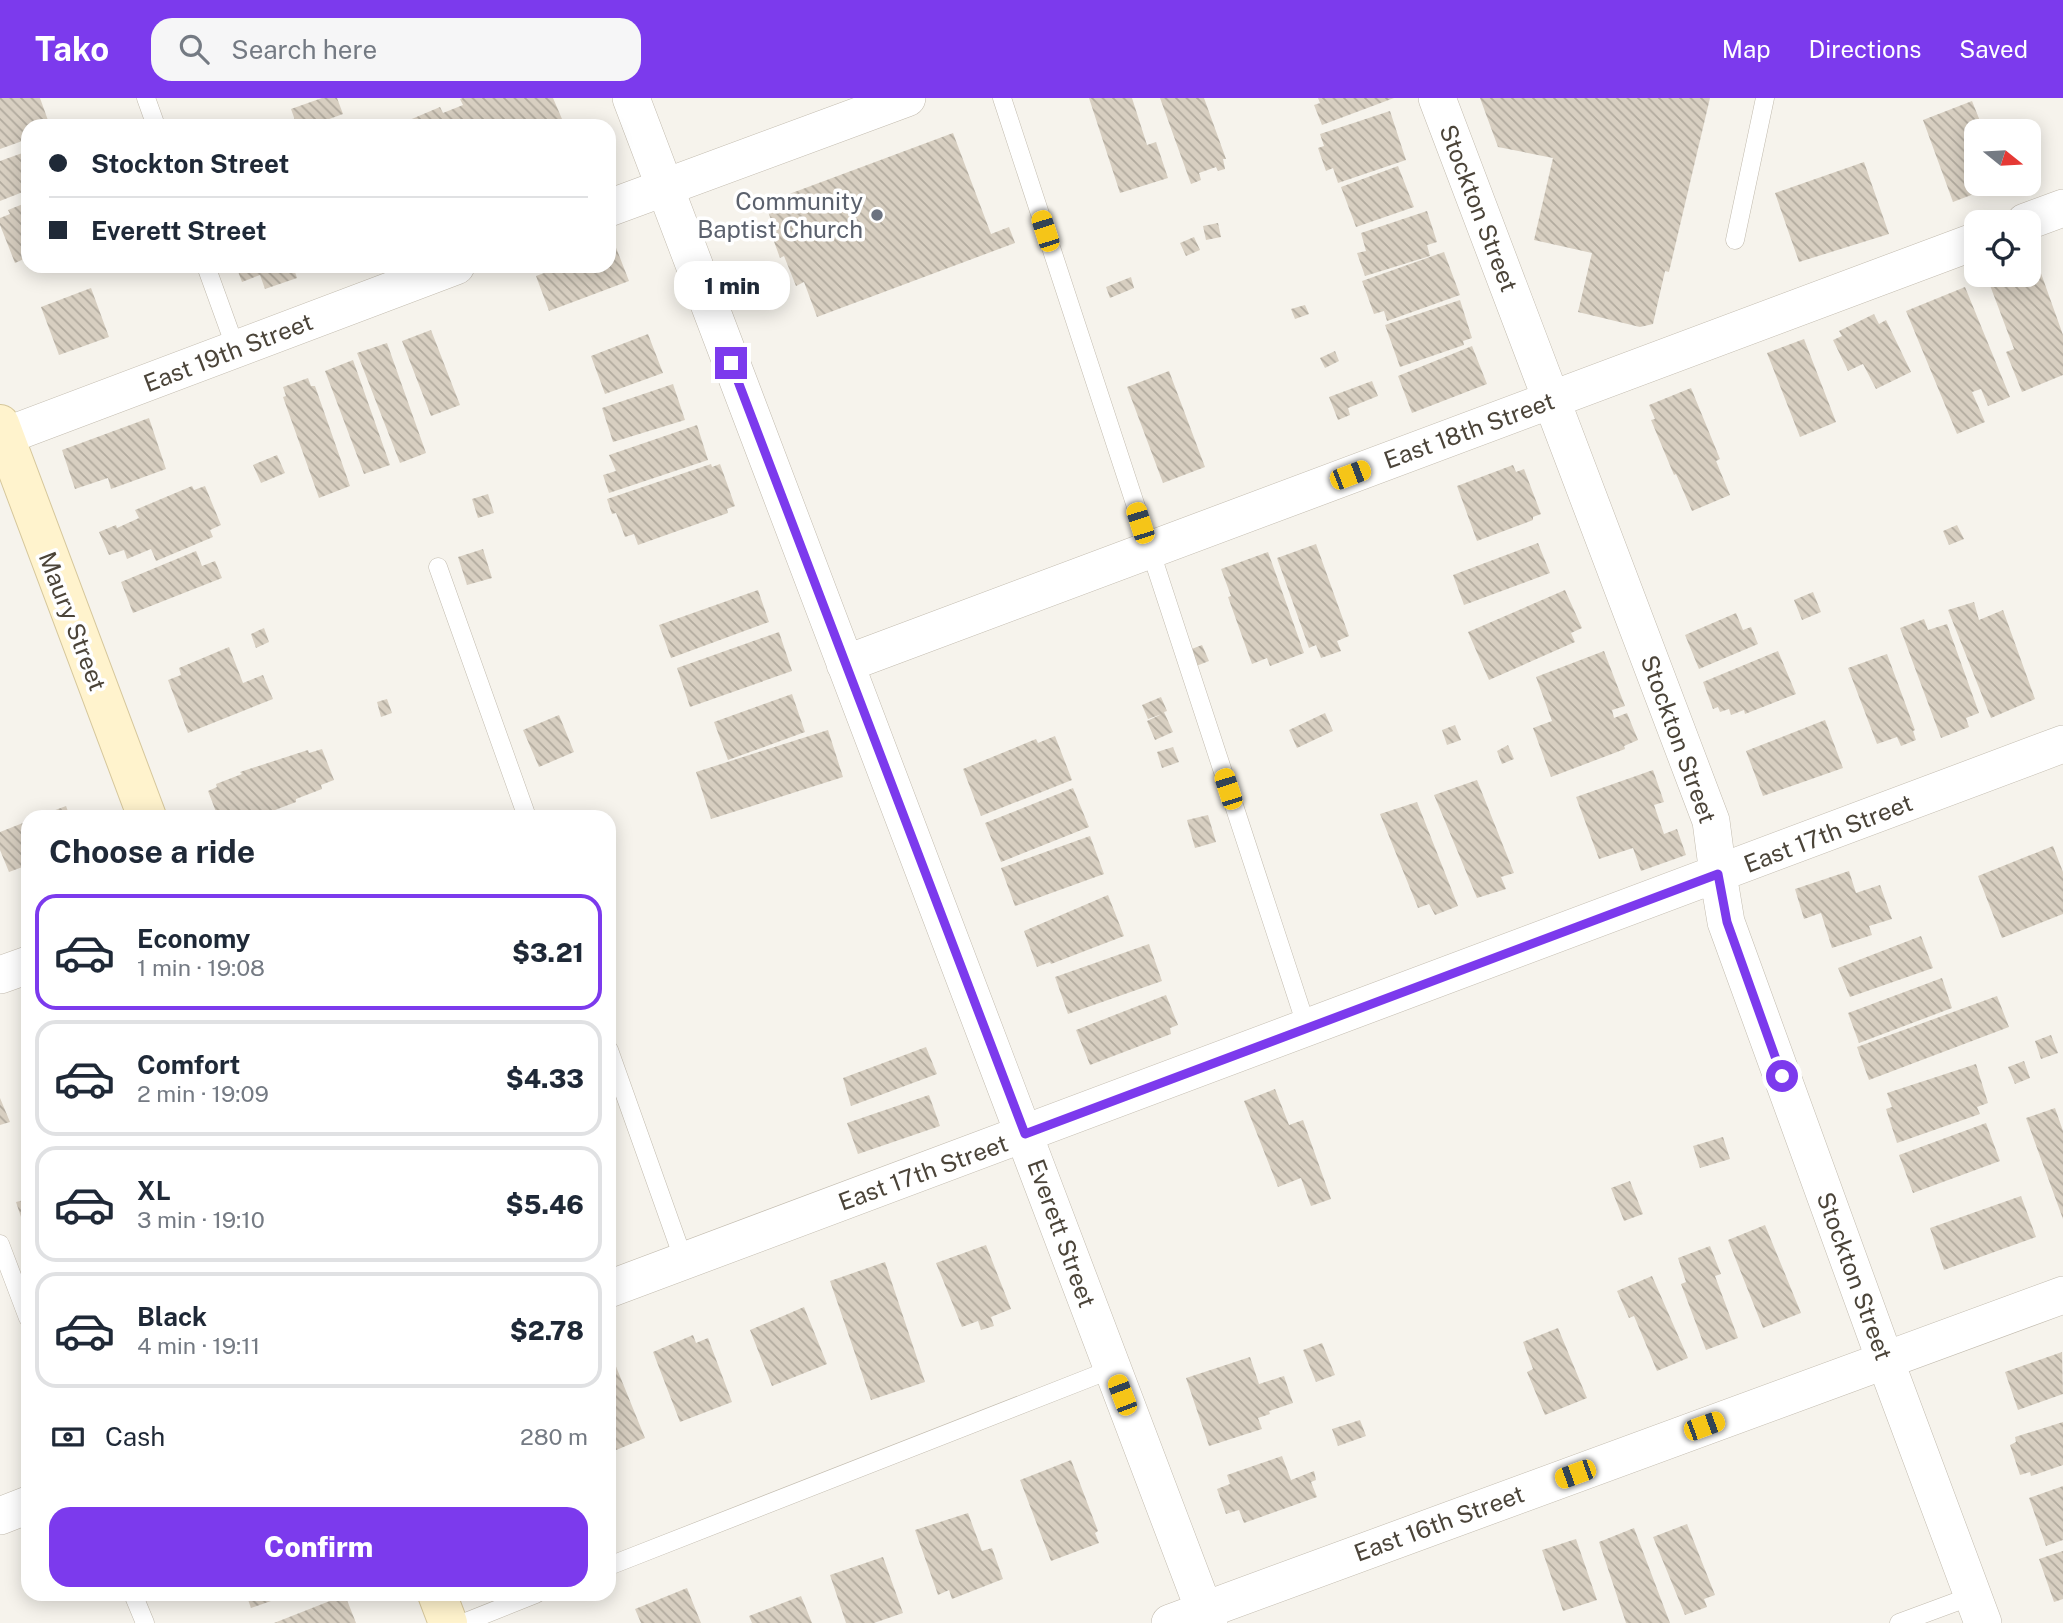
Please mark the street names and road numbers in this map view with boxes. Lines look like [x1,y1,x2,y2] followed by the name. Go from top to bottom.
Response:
[1434,121,1524,295] street label: Stockton Street
[140,307,316,397] street label: East 19th Street
[1380,386,1558,474] street label: East 18th Street
[34,547,112,695] street label: Maury Street
[1636,651,1722,827] street label: Stockton Street
[1740,788,1916,878] street label: East 17th Street
[834,1128,1012,1216] street label: East 17th Street
[1022,1155,1102,1311] street label: Everett Street
[1812,1188,1898,1364] street label: Stockton Street
[1350,1479,1528,1567] street label: East 16th Street

